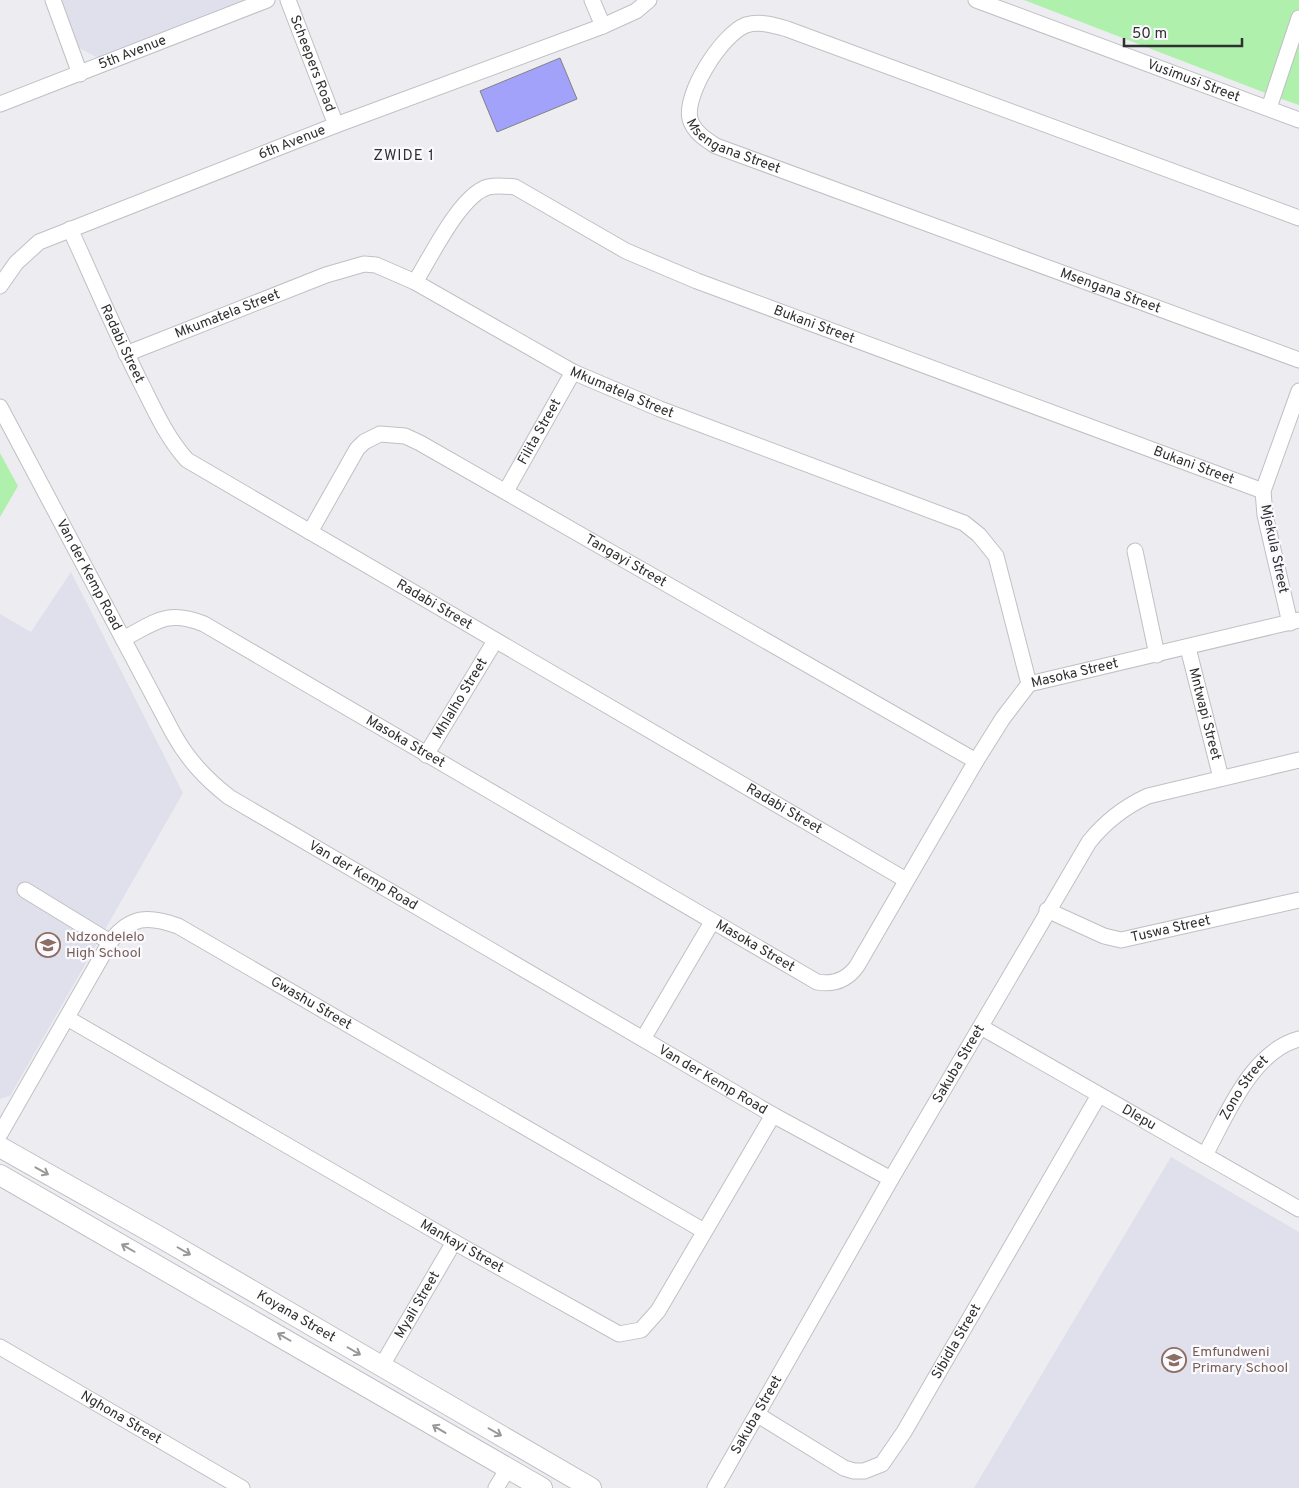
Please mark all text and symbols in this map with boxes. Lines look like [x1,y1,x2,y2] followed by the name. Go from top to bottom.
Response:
[286,13,339,114] street label: Scheepers Road
[1124,15,1242,47] scale bar
[1132,25,1167,44] text: 50 m
[96,32,169,73] street label: 5th Avenue
[1145,56,1242,106] street label: Vusimusi Street
[682,116,783,177] street label: Msengana Street
[256,121,328,163] street label: 6th Avenue
[373,147,435,166] district label: ZWIDE 1
[1058,264,1163,317] street label: Msengana Street
[173,286,282,342] street label: Mkumatela Street
[96,302,148,386] street label: Radabi Street
[771,302,857,347] street label: Bukani Street
[567,363,676,422] street label: Mkumatela Street
[514,396,565,468] street label: Filita Street
[1151,443,1237,488] street label: Bukani Street
[1256,503,1292,595] street label: Mjekula Street
[53,516,126,633] street label: Van der Kemp Road
[582,531,670,591] street label: Tangayi Street
[393,576,475,633] street label: Radabi Street
[429,655,491,742] street label: Mhlalho Street
[1029,655,1120,692] street label: Masoka Street
[1185,666,1225,762] street label: Mntwapi Street
[363,712,448,771] street label: Masoka Street
[743,780,825,838] street label: Radabi Street
[305,837,421,914] street label: Van der Kemp Road
[1129,912,1212,946] street label: Tuswa Street
[712,916,798,976] street label: Masoka Street
[66,929,145,962] place label: Ndzondelelo High School
[35,932,61,958] school or university icon: Ndzondelelo High School
[268,973,355,1033] street label: Gwashu Street
[929,1022,988,1106] street label: Sakuba Street
[655,1041,770,1118] street label: Van der Kemp Road
[1216,1052,1272,1123] street label: Zono Street
[1119,1101,1159,1134] street label: Dlepu
[35,1166,49,1176] one-way arrow
[417,1216,507,1277] street label: Mankayi Street
[121,1242,135,1252] one-way arrow
[176,1246,190,1256] one-way arrow
[391,1268,444,1341] street label: Myali Street
[253,1287,339,1346] street label: Koyana Street
[928,1301,985,1382] street label: Sibidla Street
[277,1332,291,1342] one-way arrow
[1192,1344,1288,1377] place label: Emfundweni Primary School
[347,1346,361,1356] one-way arrow
[1161,1347,1187,1373] school or university icon: Emfundweni Primary School
[727,1372,786,1458] street label: Sakuba Street
[77,1387,165,1448] street label: Nghona Street
[432,1423,446,1433] one-way arrow
[487,1428,501,1438] one-way arrow

